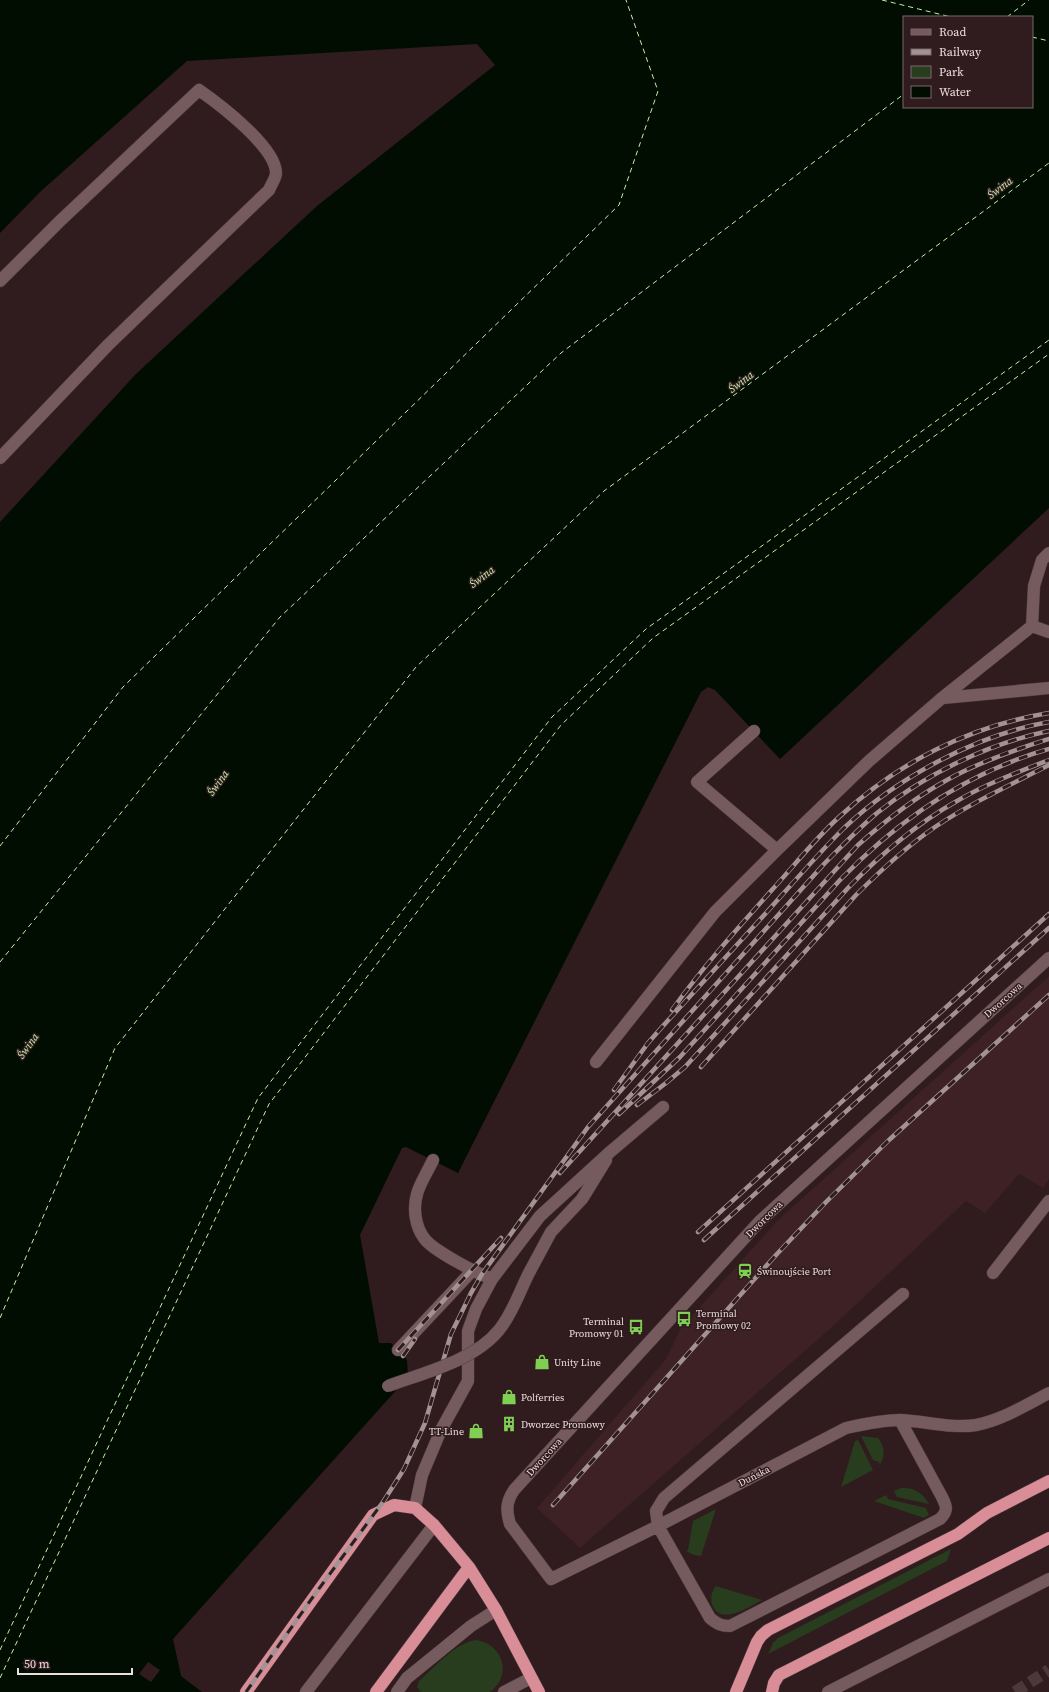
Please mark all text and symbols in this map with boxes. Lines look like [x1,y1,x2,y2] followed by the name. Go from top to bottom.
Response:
[903,16,1033,108] legend
[939,24,966,40] text: Road
[939,44,982,60] text: Railway
[939,64,964,80] text: Park
[939,84,971,100] text: Water
[984,173,1016,203] water label: Świna
[725,367,757,397] water label: Świna
[466,562,498,592] water label: Świna
[204,767,233,799] water label: Świna
[981,979,1026,1021] street label: Dworcowa
[14,1030,43,1062] water label: Świna
[743,1197,786,1240] street label: Dworcowa
[736,1262,754,1280] station icon: Świnoujście Port
[757,1265,832,1278] place label: Świnoujście Port
[696,1307,751,1332] place label: Terminal Promowy 02
[675,1310,693,1328] bus stop icon: Terminal Promowy 02
[569,1315,624,1340] place label: Terminal Promowy 01
[627,1318,645,1336] bus stop icon: Terminal Promowy 01
[533,1353,551,1371] shop icon: Unity Line
[554,1356,601,1369] place label: Unity Line
[500,1388,518,1406] shop icon: Polferries
[521,1391,564,1404] place label: Polferries
[500,1415,518,1433] building icon: Dworzec Promowy
[521,1418,606,1431] place label: Dworzec Promowy
[467,1422,485,1440] shop icon: TT-Line
[429,1425,464,1438] place label: TT-Line
[523,1434,565,1479] street label: Dworcowa
[736,1462,773,1489] street label: Duńska
[18,1650,132,1676] scale bar
[24,1656,50,1672] text: 50 m

